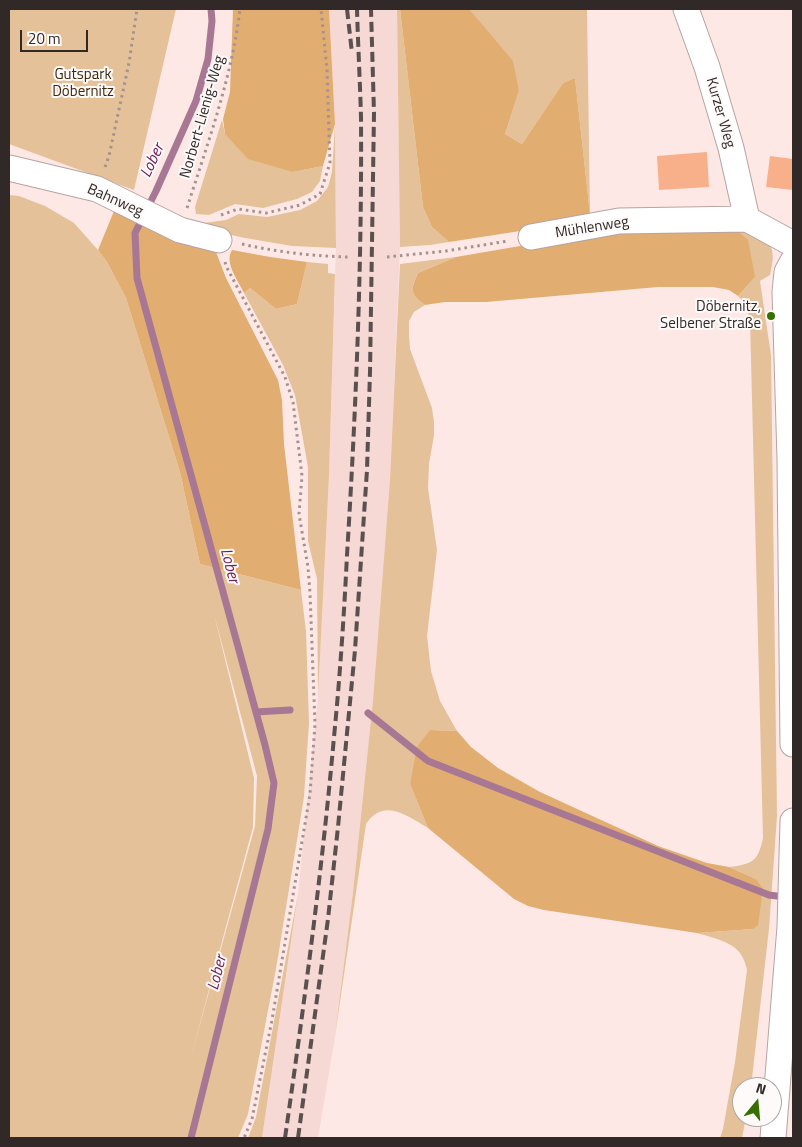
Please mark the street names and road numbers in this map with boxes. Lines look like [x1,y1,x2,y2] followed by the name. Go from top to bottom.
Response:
[177,54,229,180] street label: Norbert-Lienig-Weg
[701,76,739,150] street label: Kurzer Weg
[84,181,146,221] street label: Bahnweg
[554,213,630,243] street label: Mühlenweg

